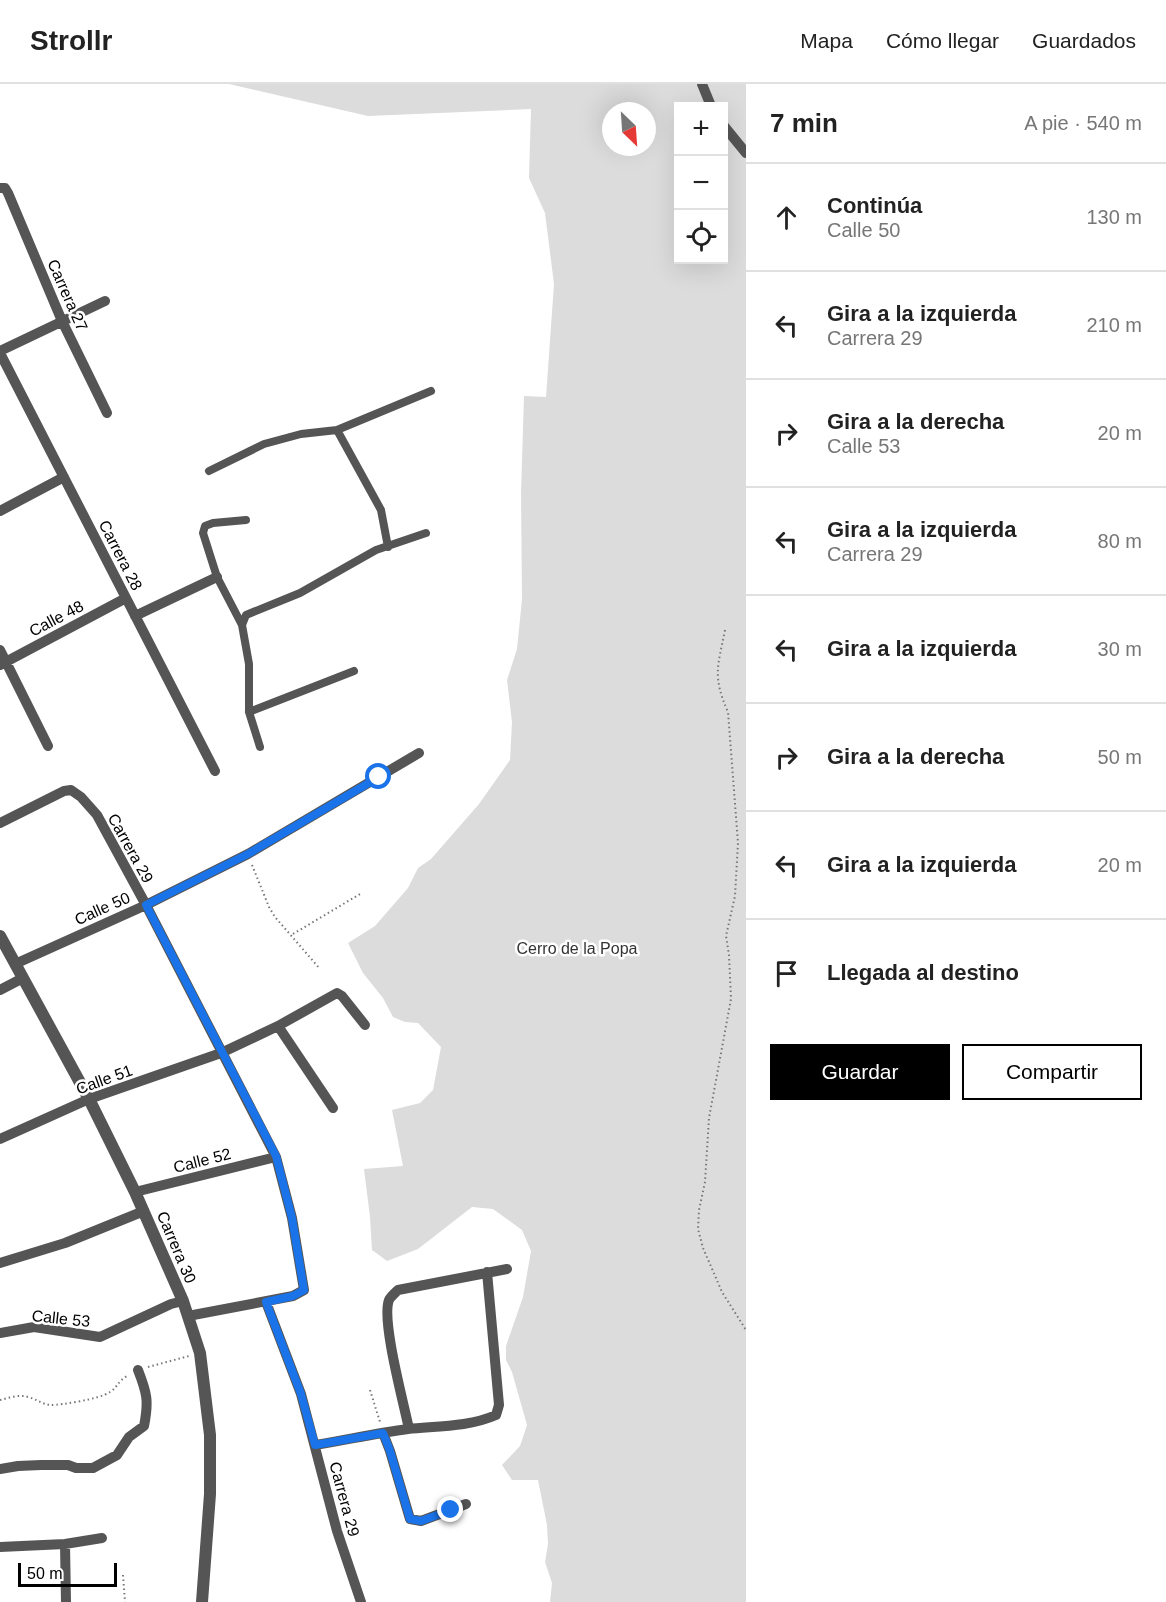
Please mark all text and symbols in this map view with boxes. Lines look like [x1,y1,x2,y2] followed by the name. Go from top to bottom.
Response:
[30,25,112,56] text: Strollr
[800,29,853,52] text: Mapa
[886,29,999,52] text: Cómo llegar
[1032,29,1136,52] text: Guardados
[602,102,656,156] north arrow
[674,102,728,264] map controls
[674,102,728,156] button: +
[770,108,838,138] text: 7 min
[1024,112,1142,134] text: A pie · 540 m
[674,156,728,210] button: −
[827,193,922,218] text: Continúa
[770,201,803,234] icon: ahead
[1086,206,1142,228] text: 130 m
[674,210,728,264] button: locate
[827,219,900,241] text: Calle 50
[44,257,91,334] street label: Carrera 27
[827,301,1017,326] text: Gira a la izquierda
[770,309,803,342] icon: left
[1086,314,1142,336] text: 210 m
[827,327,923,349] text: Carrera 29
[827,409,1004,434] text: Gira a la derecha
[770,417,803,450] icon: right
[1098,422,1142,444] text: 20 m
[827,435,900,457] text: Calle 53
[96,517,146,593] street label: Carrera 28
[827,517,1017,542] text: Gira a la izquierda
[770,525,803,558] icon: left
[1098,530,1142,552] text: 80 m
[827,543,923,565] text: Carrera 29
[26,597,86,640] street label: Calle 48
[770,633,803,666] icon: left
[827,636,1017,661] text: Gira a la izquierda
[1098,638,1142,660] text: 30 m
[770,741,803,774] icon: right
[827,744,1004,769] text: Gira a la derecha
[1098,746,1142,768] text: 50 m
[365,763,391,789] route start
[105,811,157,886] street label: Carrera 29
[770,849,803,882] icon: left
[827,852,1017,877] text: Gira a la izquierda
[1098,854,1142,876] text: 20 m
[72,889,133,928] street label: Calle 50
[517,940,638,957] park label: Cerro de la Popa
[770,957,803,990] icon: arrive
[827,960,1019,985] text: Llegada al destino
[770,1044,950,1100] button: Guardar
[962,1044,1142,1100] button: Compartir
[74,1061,135,1097] street label: Calle 51
[172,1145,233,1176] street label: Calle 52
[154,1209,199,1286] street label: Carrera 30
[31,1307,91,1330] street label: Calle 53
[326,1460,363,1538] street label: Carrera 29
[437,1496,463,1522] route end
[18,1560,117,1588] scale bar
[27,1565,63,1582] text: 50 m

